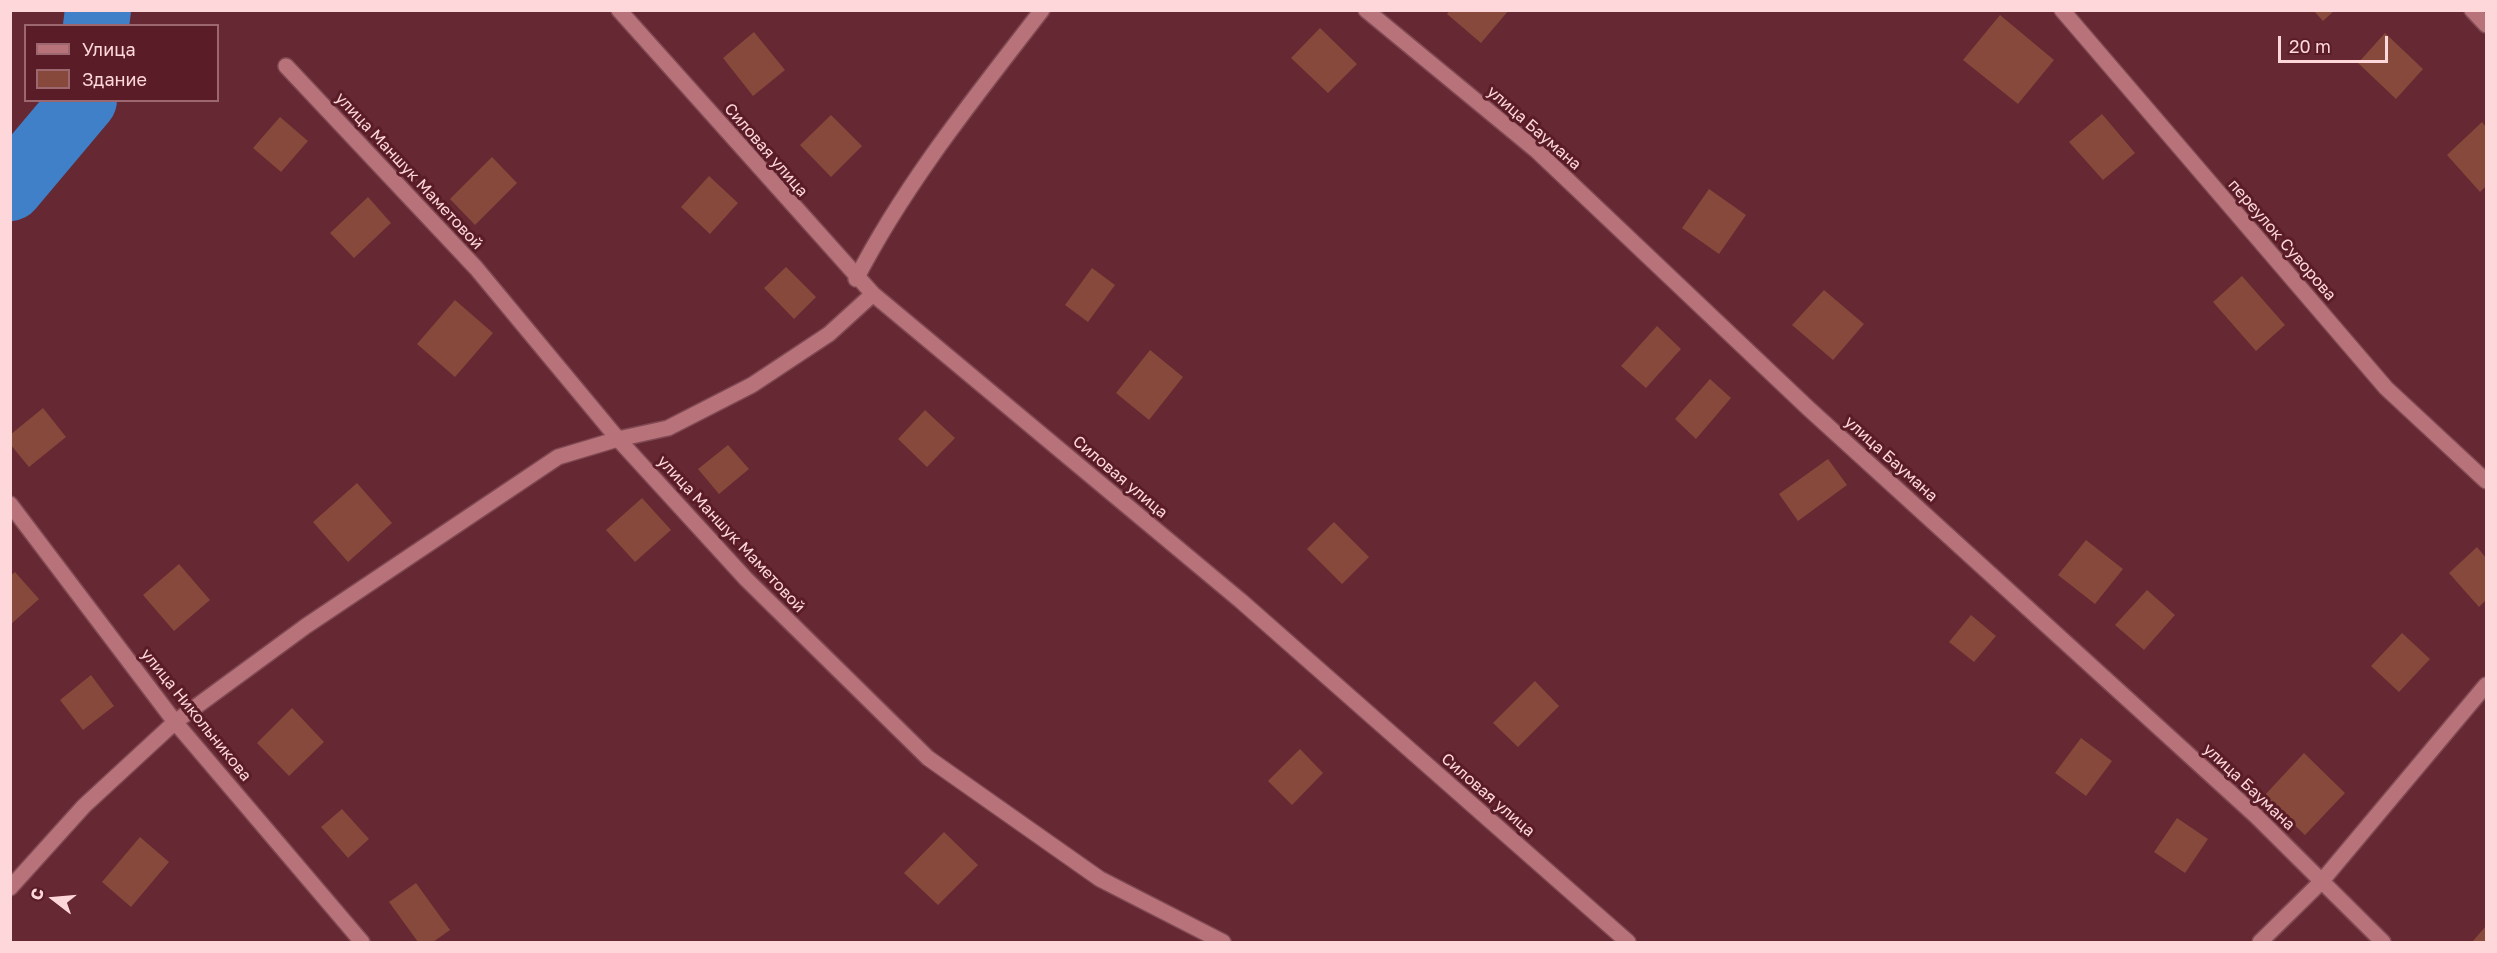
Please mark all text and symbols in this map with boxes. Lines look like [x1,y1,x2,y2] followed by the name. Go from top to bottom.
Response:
[24,24,219,102] legend
[2281,24,2390,62] scale bar
[2289,35,2331,57] text: 20 m
[82,38,136,60] text: Улица
[82,68,147,90] text: Здание
[1483,82,1585,174] street label: улица Баумана
[331,89,487,253] street label: улица Маншук Маметовой
[720,99,812,201] street label: Силовая улица
[2224,175,2340,305] street label: переулок Суворова
[1841,412,1941,506] street label: улица Баумана
[1069,432,1171,522] street label: Силовая улица
[653,452,809,616] street label: улица Маншук Маметовой
[137,645,255,785] street label: улица Никольникова
[2199,740,2299,834] street label: улица Баумана
[1437,749,1539,841] street label: Силовая улица
[24,869,84,929] north arrow
[26,886,48,902] text: С

